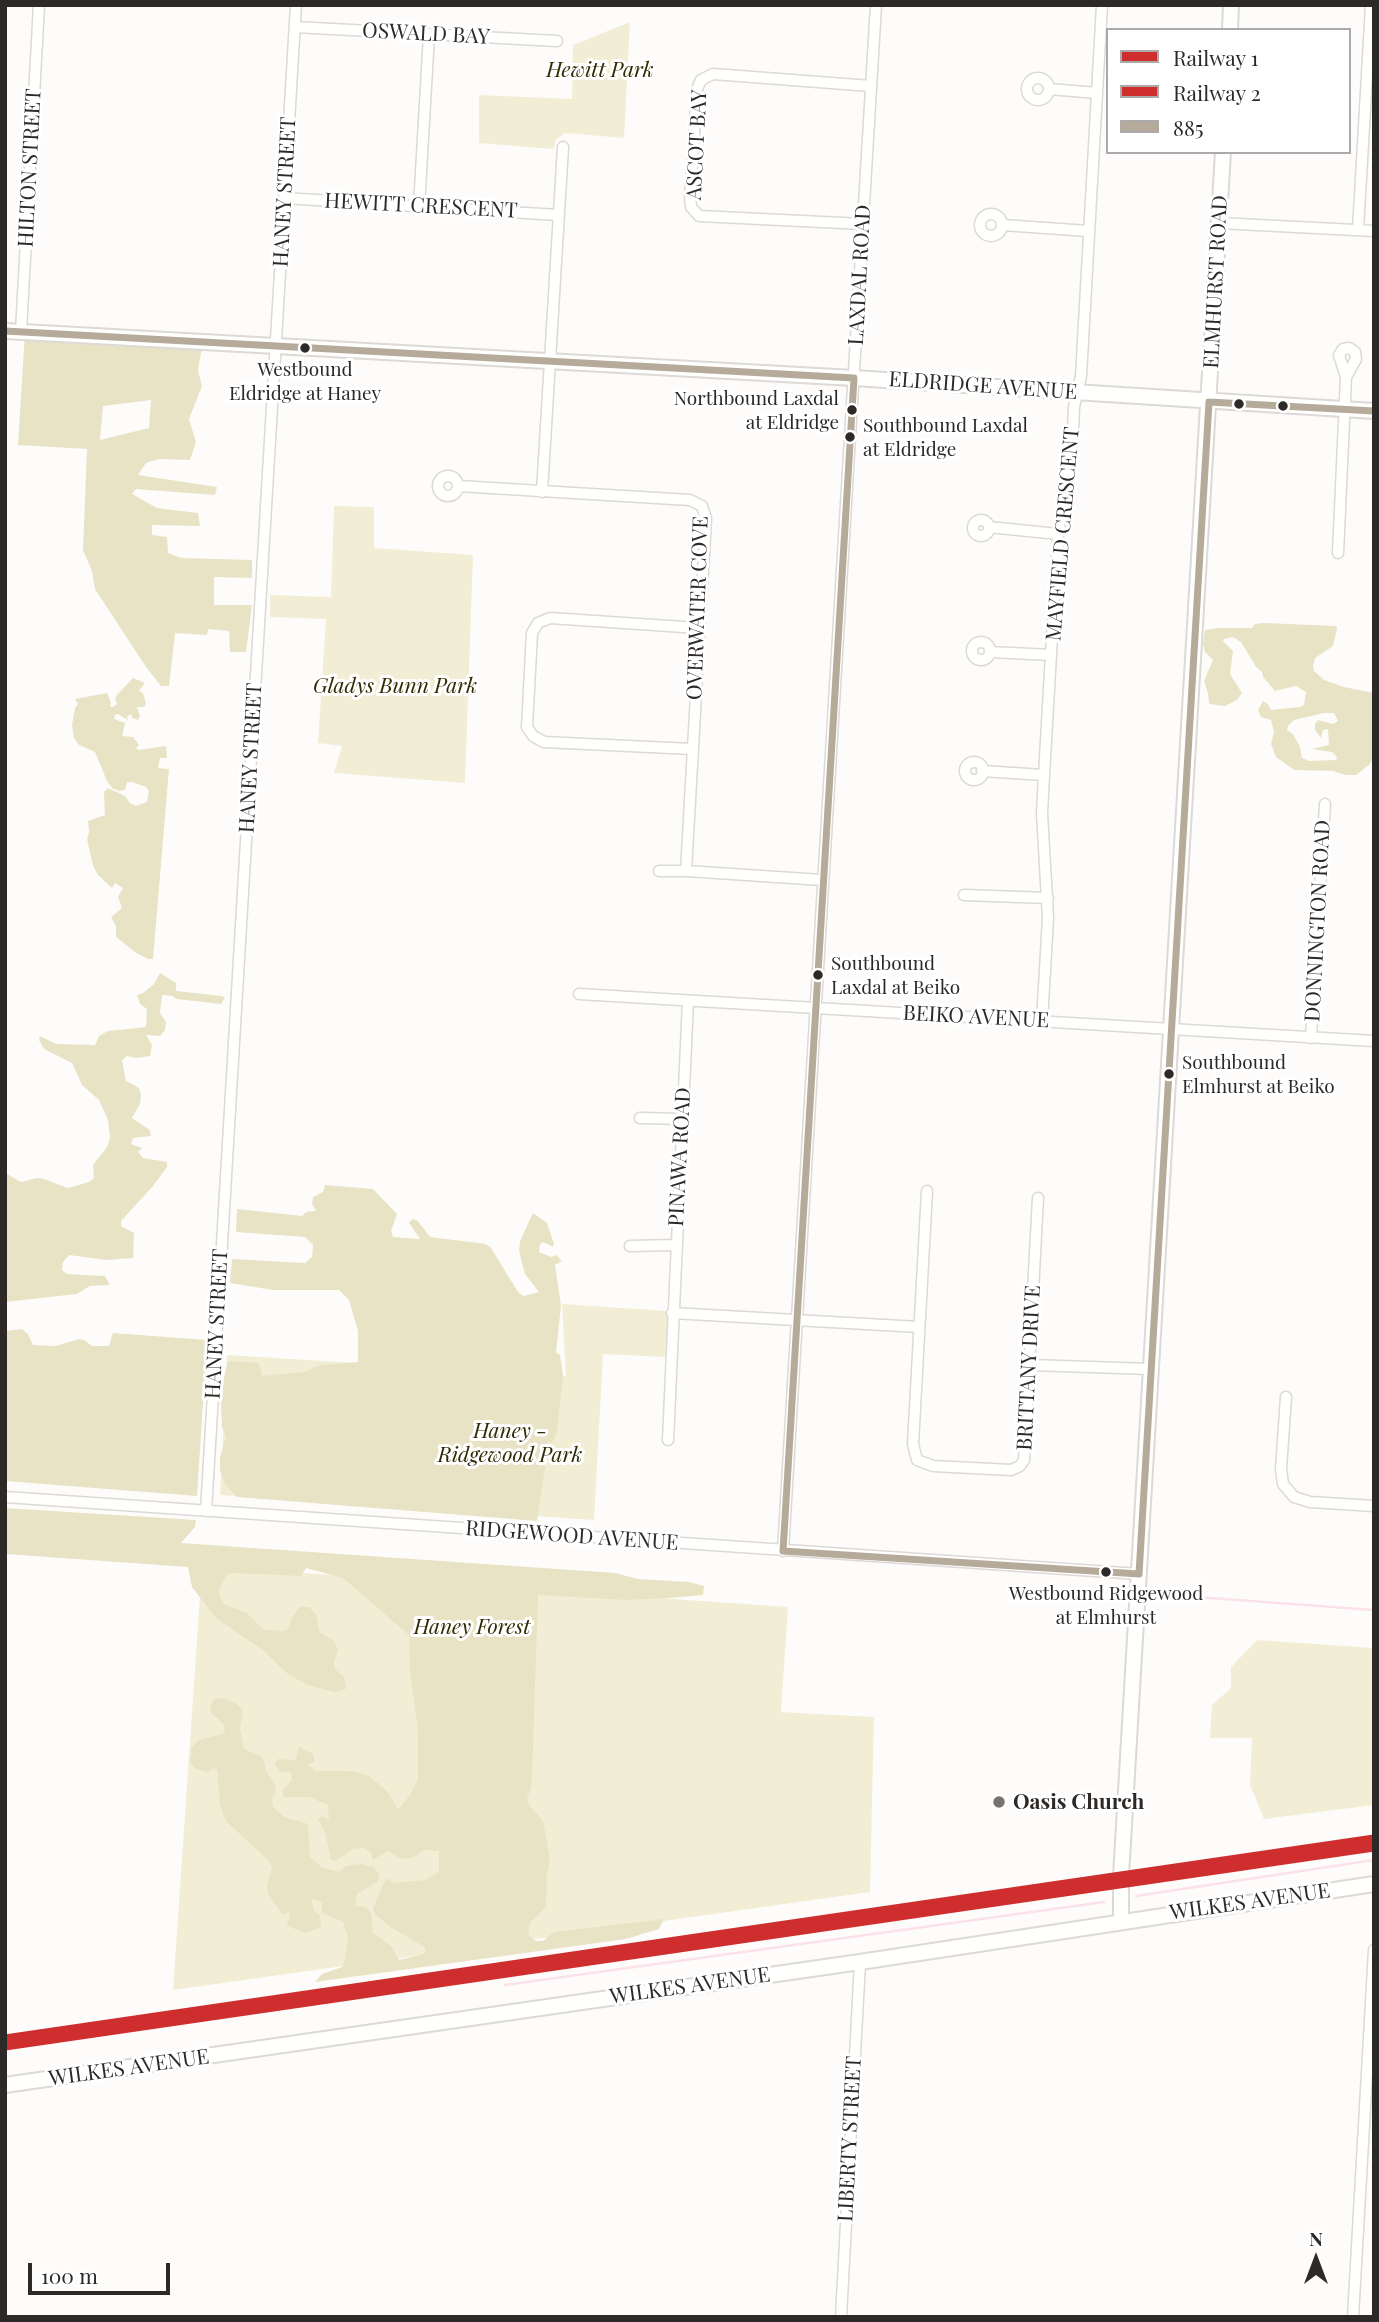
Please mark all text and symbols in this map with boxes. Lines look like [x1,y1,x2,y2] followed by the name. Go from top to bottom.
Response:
[362,18,490,50] street label: OSWALD BAY
[1106,28,1351,154] legend
[1173,43,1259,71] text: Railway 1
[546,57,654,83] park label: Hewitt Park
[1173,78,1261,106] text: Railway 2
[13,88,47,248] street label: HILTON STREET
[682,89,712,201] street label: ASCOT BAY
[1173,113,1204,141] text: 885
[268,116,302,268] street label: HANEY STREET
[324,188,518,224] street label: HEWITT CRESCENT
[1199,195,1233,369] street label: ELMHURST ROAD
[844,204,876,346] street label: LAXDAL ROAD
[298,341,312,355] marker: Westbound Eldridge at Haney
[229,359,381,403] place label: Westbound Eldridge at Haney
[888,367,1078,405] street label: ELDRIDGE AVENUE
[674,388,839,432] place label: Northbound Laxdal at Eldridge
[1232,397,1246,411] unlabelled marker
[1276,399,1290,413] unlabelled marker
[845,403,859,417] marker: Northbound Laxdal at Eldridge
[863,415,1028,459] place label: Southbound Laxdal at Eldridge
[1041,426,1085,642] street label: MAYFIELD CRESCENT
[843,430,857,444] marker: Southbound Laxdal at Eldridge
[682,516,714,700] street label: OVERWATER COVE
[313,673,477,699] park label: Gladys Bunn Park
[234,682,268,834] street label: HANEY STREET
[1300,819,1336,1023] street label: DONNINGTON ROAD
[831,953,960,997] place label: Southbound Laxdal at Beiko
[811,968,825,982] marker: Southbound Laxdal at Beiko
[902,1001,1050,1033] street label: BEIKO AVENUE
[1182,1052,1335,1096] place label: Southbound Elmhurst at Beiko
[1162,1067,1176,1081] marker: Southbound Elmhurst at Beiko
[664,1087,696,1227] street label: PINAWA ROAD
[200,1248,234,1400] street label: HANEY STREET
[1012,1285,1046,1451] street label: BRITTANY DRIVE
[438,1418,582,1468] park label: Haney - Ridgewood Park
[465,1516,679,1556] street label: RIDGEWOOD AVENUE
[1099,1565,1113,1579] marker: Westbound Ridgewood at Elmhurst
[1009,1583,1203,1627] place label: Westbound Ridgewood at Elmhurst
[414,1614,530,1640] park label: Haney Forest
[1013,1789,1144,1815] place label: Oasis Church
[991,1794,1007,1810] marker: Oasis Church
[1168,1878,1332,1926] street label: WILKES AVENUE
[608,1962,772,2010] street label: WILKES AVENUE
[47,2044,211,2092] street label: WILKES AVENUE
[833,2055,867,2223] street label: LIBERTY STREET
[1281,2224,1351,2294] north arrow
[1309,2225,1323,2251] text: N
[32,2248,173,2292] scale bar
[41,2261,98,2289] text: 100 m

